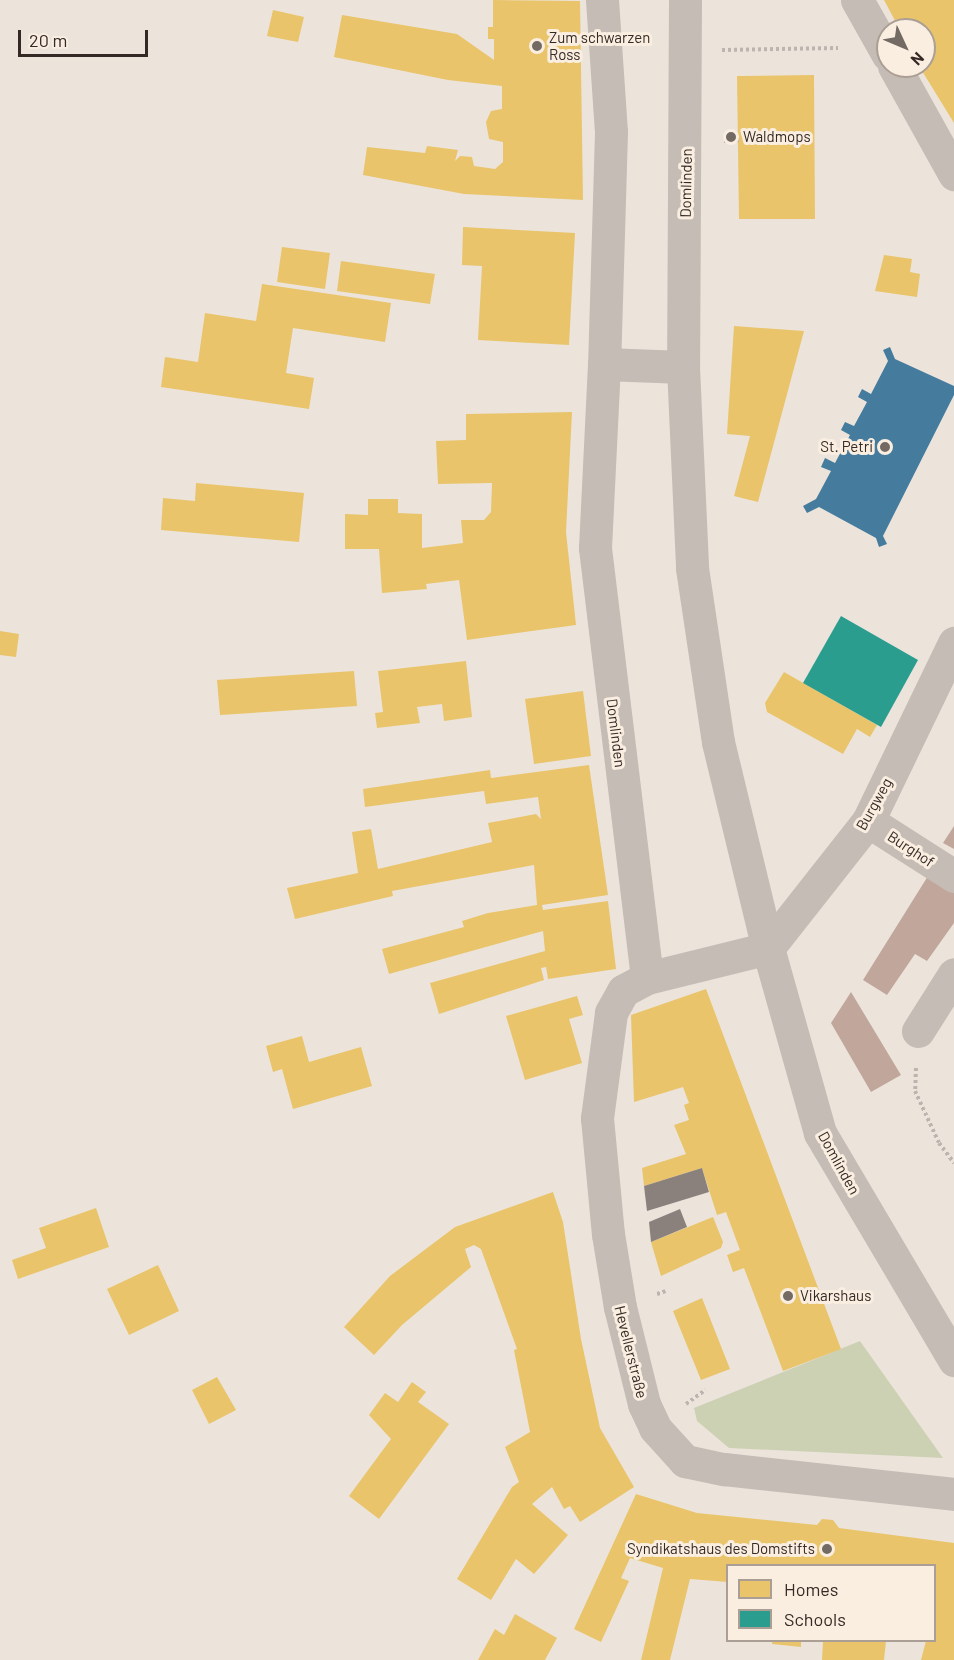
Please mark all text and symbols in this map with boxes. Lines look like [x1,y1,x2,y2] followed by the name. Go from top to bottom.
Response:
[21,18,152,56] scale bar
[876,18,936,78] north arrow
[549,28,650,63] place label: Zum schwarzen Ross
[29,29,67,51] text: 20 m
[530,39,544,53] marker: Zum schwarzen Ross
[907,49,928,70] text: N
[743,128,811,146] place label: Waldmops
[724,130,738,144] marker: Waldmops
[676,148,696,218] street label: Domlinden
[820,438,873,456] place label: St. Petri
[878,440,892,454] marker: St. Petri
[603,697,629,769] street label: Domlinden
[852,775,896,833] street label: Burgweg
[884,827,938,871] street label: Burghof
[814,1128,864,1198] street label: Domlinden
[800,1287,871,1305] place label: Vikarshaus
[781,1289,795,1303] marker: Vikarshaus
[611,1304,651,1400] street label: Hevellerstraße
[627,1540,815,1558] place label: Syndikatshaus des Domstifts
[820,1542,834,1556] marker: Syndikatshaus des Domstifts
[726,1564,936,1642] legend
[784,1578,838,1600] text: Homes
[784,1608,846,1630] text: Schools

